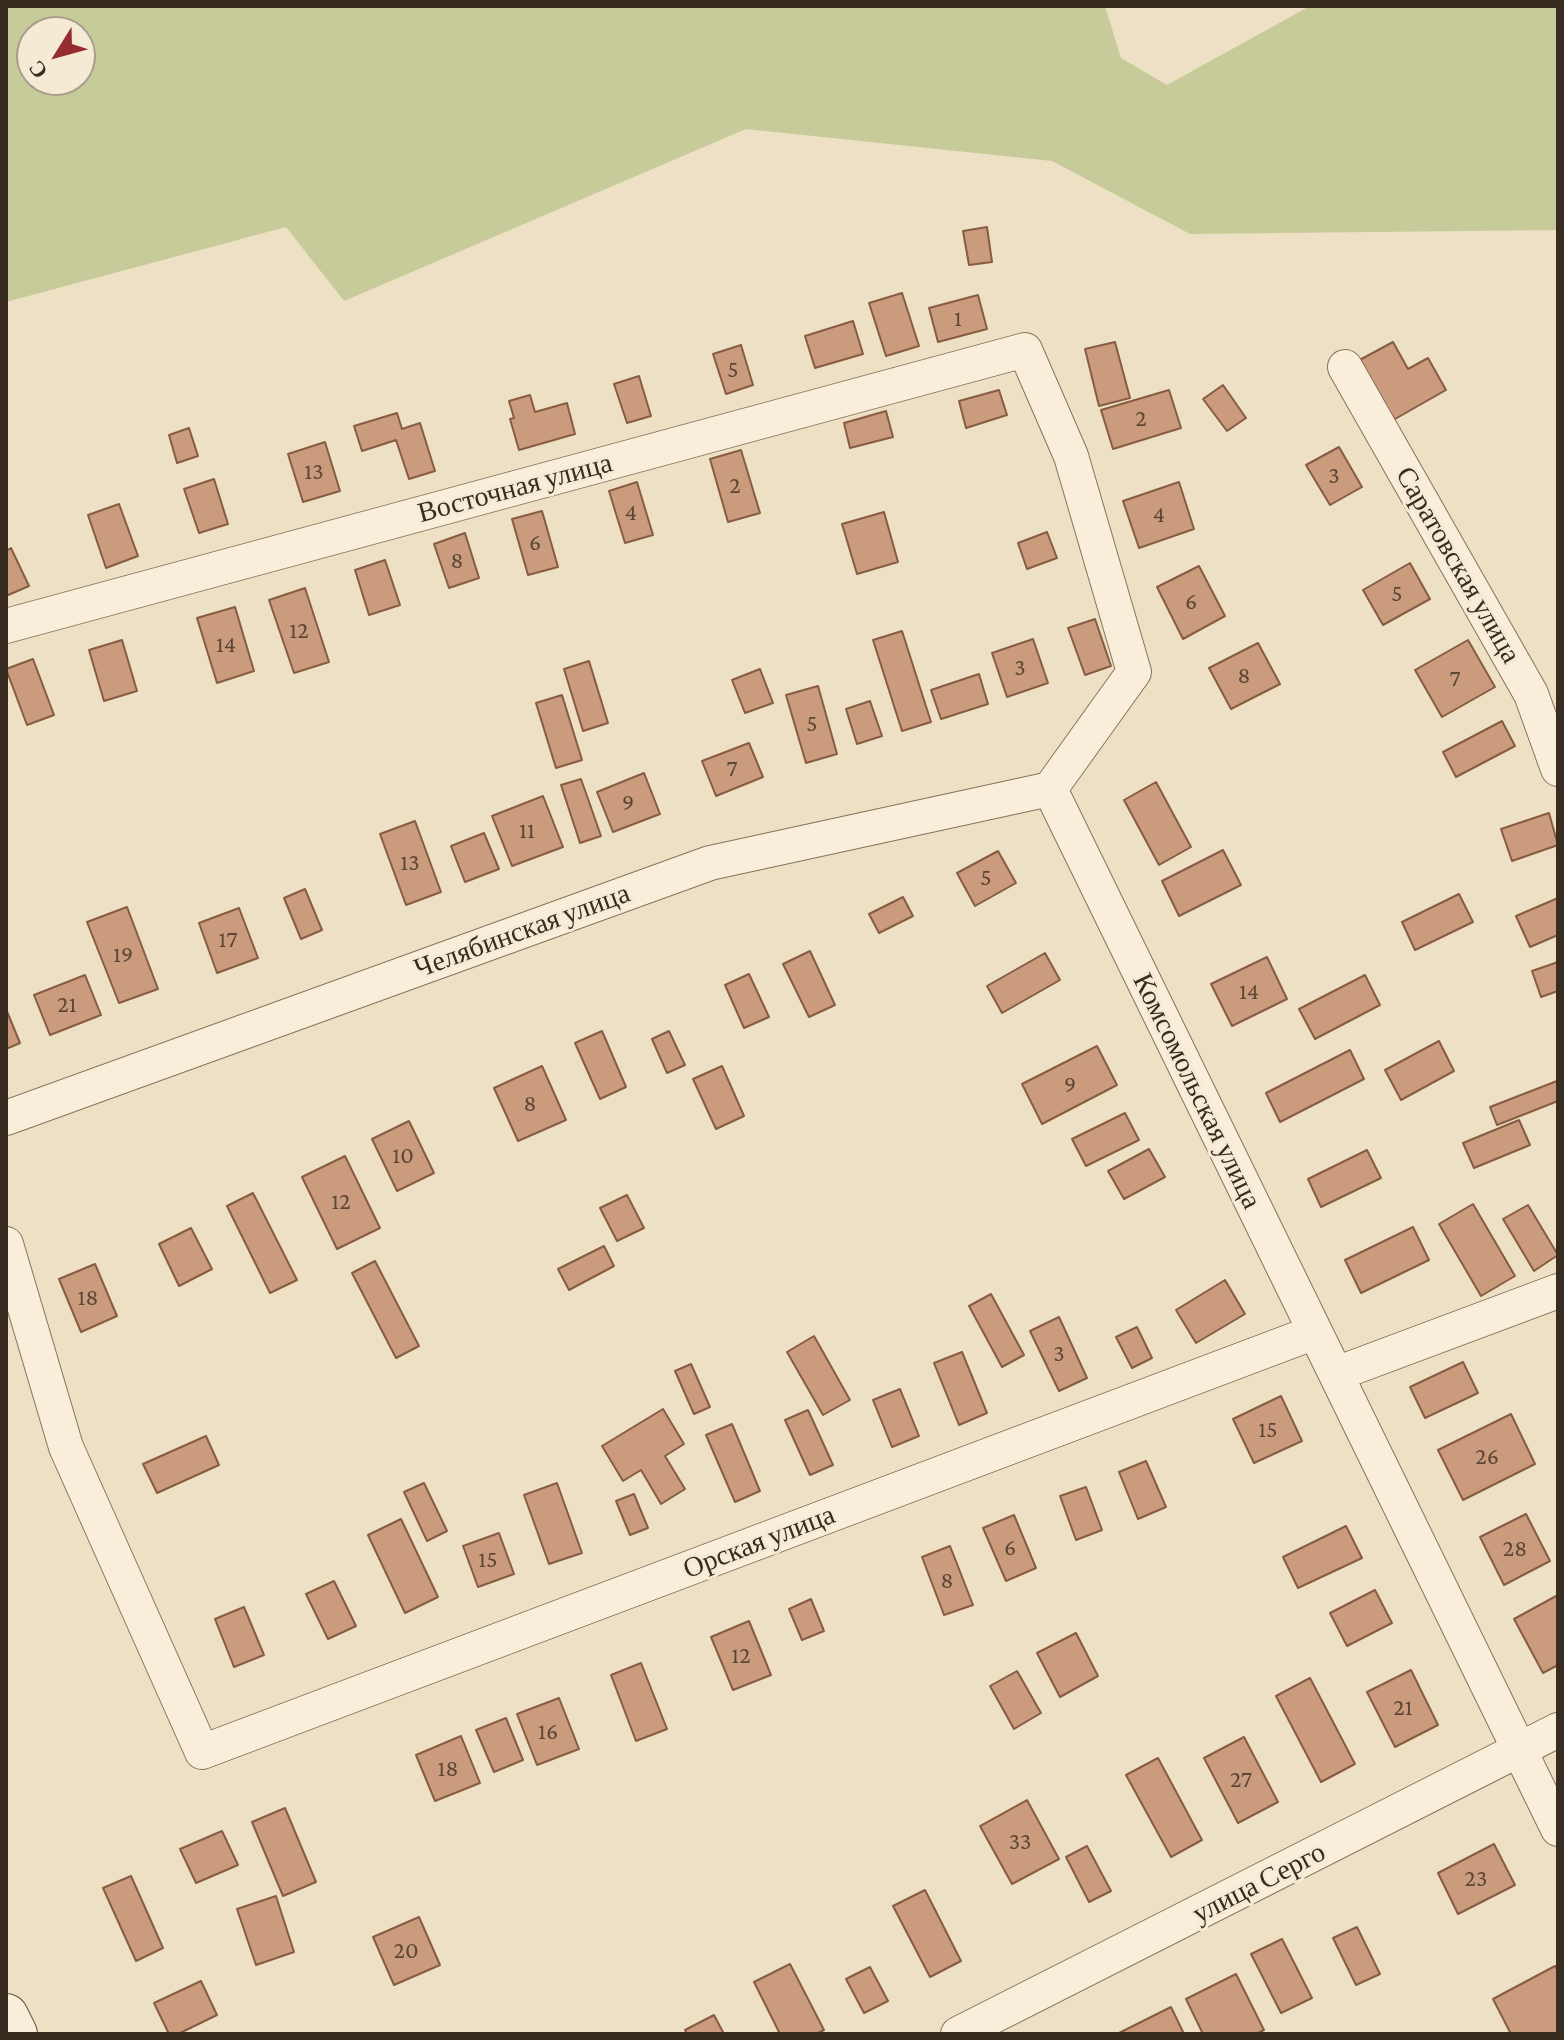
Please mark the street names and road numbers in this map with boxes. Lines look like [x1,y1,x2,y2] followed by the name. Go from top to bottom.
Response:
[414,446,616,530] street label: Восточная улица
[1388,461,1528,669] street label: Саратовская улица
[410,876,634,986] street label: Челябинская улица
[1125,968,1269,1214] street label: Комсомольская улица
[679,1498,839,1586] street label: Орская улица
[1187,1835,1331,1931] street label: улица Серго

